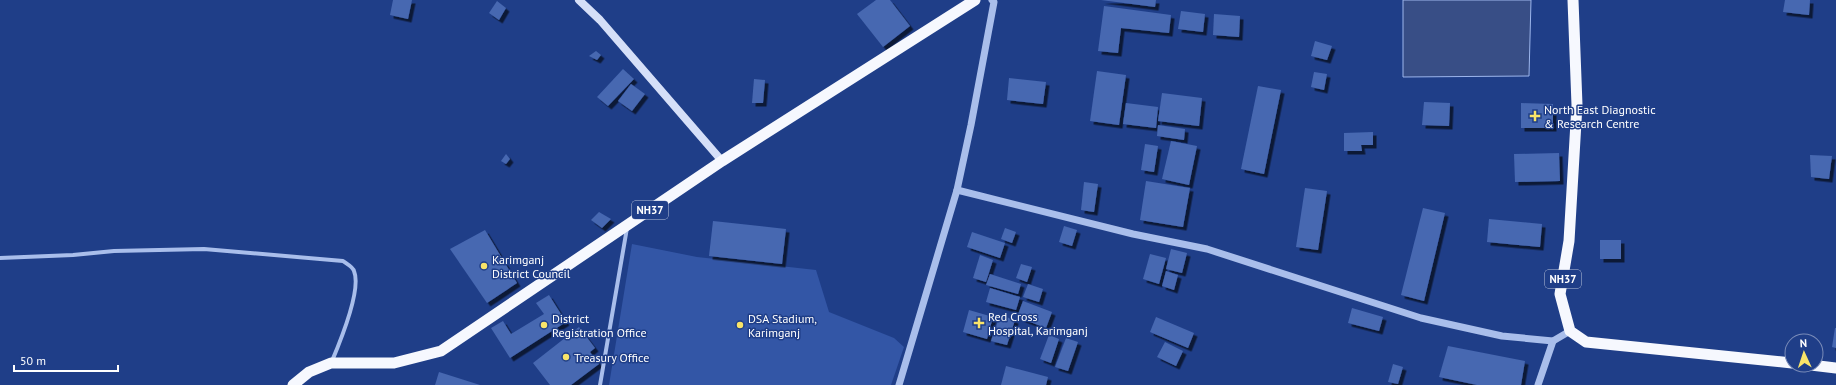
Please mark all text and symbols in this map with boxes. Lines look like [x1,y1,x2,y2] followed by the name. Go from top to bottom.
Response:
[1544,102,1656,131] place label: North East Diagnostic & Research Centre
[1529,110,1541,122] marker: North East Diagnostic & Research Centre
[632,201,668,219] road number: NH37
[492,252,571,281] place label: Karimganj District Council
[479,261,489,271] marker: Karimganj District Council
[1545,270,1581,288] road number: NH37
[988,309,1088,338] place label: Red Cross Hospital, Karimganj
[552,311,647,340] place label: District Registration Office
[748,311,817,340] place label: DSA Stadium, Karimganj
[973,317,985,329] marker: Red Cross Hospital, Karimganj
[539,320,549,330] marker: District Registration Office
[735,320,745,330] marker: DSA Stadium, Karimganj
[1784,333,1824,373] north arrow
[1799,336,1807,350] text: N
[14,347,118,373] scale bar
[574,350,649,365] place label: Treasury Office
[561,352,571,362] marker: Treasury Office
[20,353,46,368] text: 50 m

